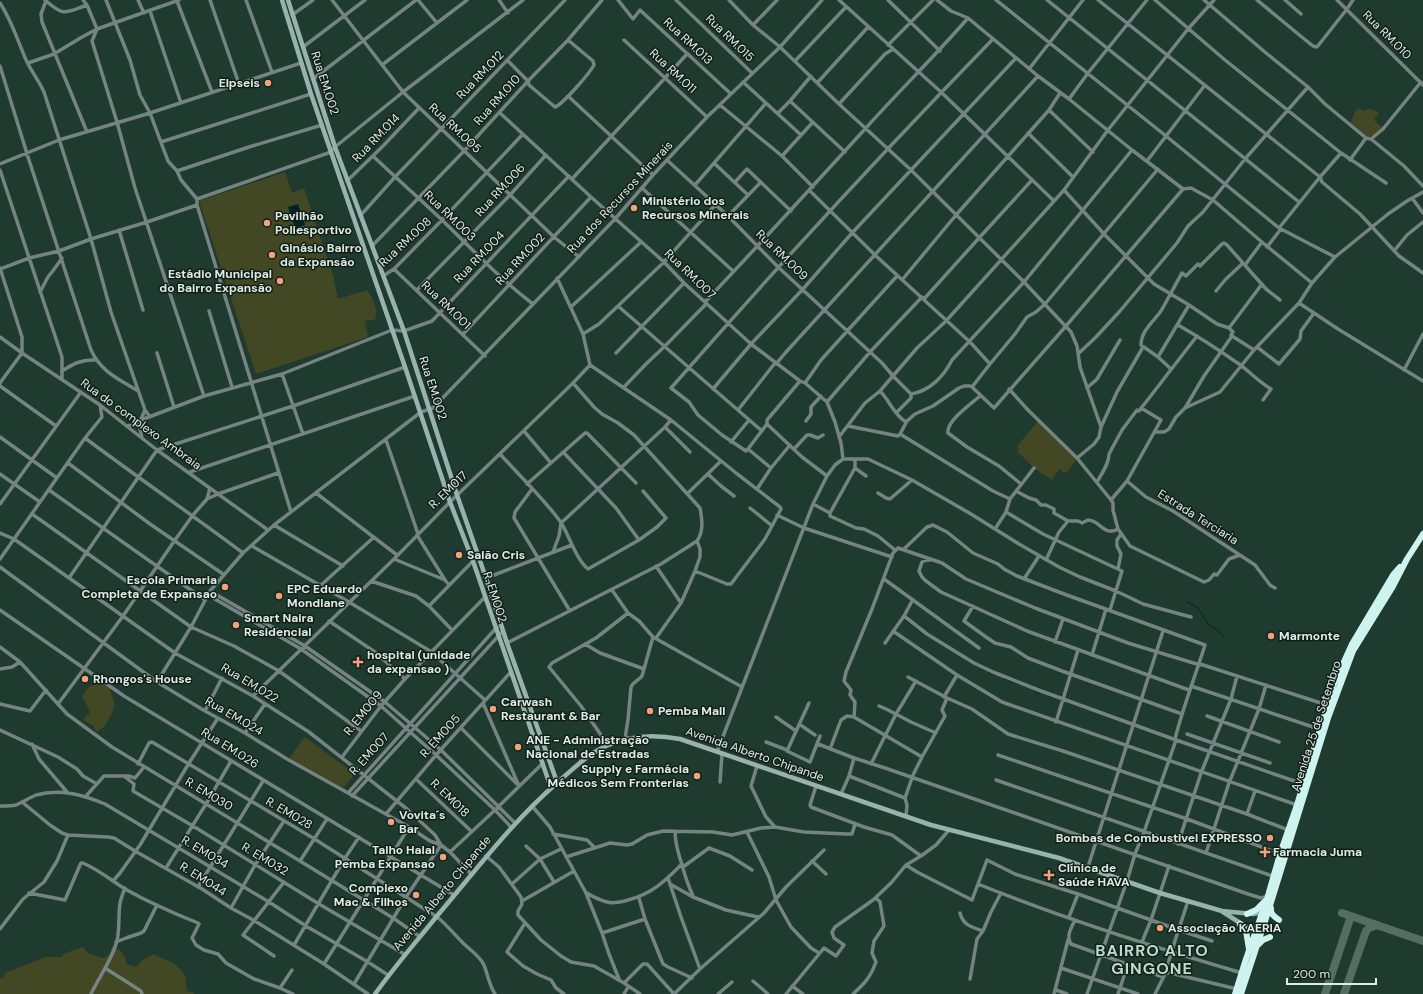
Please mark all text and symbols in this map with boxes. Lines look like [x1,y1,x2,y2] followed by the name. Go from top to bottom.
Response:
[1359,7,1415,63] street label: Rua RM.010
[702,11,758,65] street label: Rua RM.015
[660,14,716,68] street label: Rua RM.013
[646,45,700,97] street label: Rua RM.011
[453,47,507,103] street label: Rua RM.012
[307,49,343,117] street label: Rua EM.002
[470,71,524,129] street label: Rua RM.010
[219,75,260,91] place label: Elpseis
[263,78,273,88] marker: Elpseis
[425,99,485,157] street label: Rua RM.005
[349,110,403,166] street label: Rua RM.014
[564,137,676,257] street label: Rua dos Recursos Minerais
[471,160,529,220] street label: Rua RM.006
[421,187,479,245] street label: Rua RM.003
[642,193,749,223] place label: Ministério dos Recursos Minerais
[629,203,639,213] marker: Ministério dos Recursos Minerais
[275,208,352,238] place label: Pavilhão Poliesportivo
[375,213,435,271] street label: Rua RM.008
[262,218,272,228] marker: Pavilhão Poliesportivo
[752,226,812,284] street label: Rua RM.009
[450,228,508,286] street label: Rua RM.004
[492,229,548,289] street label: Rua RM.002
[280,240,362,270] place label: Ginásio Bairro da Expansão
[661,245,719,303] street label: Rua RM.007
[267,250,277,260] marker: Ginásio Bairro da Expansão
[159,266,272,296] place label: Estádio Municipal do Bairro Expansão
[275,276,285,286] marker: Estádio Municipal do Bairro Expansão
[418,277,474,333] street label: Rua RM.001
[415,354,451,422] street label: Rua EM.002
[77,375,205,473] street label: Rua do complexo Ambraia
[425,468,471,512] street label: R. EM017
[1155,486,1241,548] street label: Estrada Terciaria
[467,547,525,563] place label: Salão Cris
[454,550,464,560] marker: Salão Cris
[479,569,511,625] street label: R. EM002
[81,572,217,602] place label: Escola Primaria Completa de Expansao
[287,581,362,611] place label: EPC Eduardo Mondlane
[220,582,230,592] marker: Escola Primaria Completa de Expansao
[274,591,284,601] marker: EPC Eduardo Mondlane
[244,610,314,640] place label: Smart Naira Residencial
[231,620,241,630] marker: Smart Naira Residencial
[1279,628,1340,644] place label: Marmonte
[1266,631,1276,641] marker: Marmonte
[367,647,470,677] place label: hospital (unidade da expansao )
[352,656,364,668] marker: hospital (unidade da expansao )
[1287,659,1345,793] street label: Avenida 25 de Setembro
[218,660,282,706] street label: Rua EM.022
[93,671,192,687] place label: Rhongos's House
[80,674,90,684] marker: Rhongos's House
[340,687,386,739] street label: R. EM009
[202,693,266,739] street label: Rua EM.024
[501,694,601,724] place label: Carwash Restaurant & Bar
[658,703,725,719] place label: Pemba Mall
[488,704,498,714] marker: Carwash Restaurant & Bar
[645,706,655,716] marker: Pemba Mall
[416,711,464,761] street label: R. EM005
[684,723,826,785] street label: Avenida Alberto Chipande
[198,724,262,772] street label: Rua EM.026
[346,729,392,779] street label: R. EM007
[526,732,650,762] place label: ANE - Administração Nacional de Estradas
[513,742,523,752] marker: ANE - Administração Nacional de Estradas
[548,761,689,791] place label: Supply e Farmácia Médicos Sem Fronterias
[692,771,702,781] marker: Supply e Farmácia Médicos Sem Fronterias
[182,773,236,815] street label: R. EM030
[427,775,473,821] street label: R. EM018
[263,793,315,833] street label: R. EM028
[399,807,445,837] place label: Vovita´s Bar
[386,817,396,827] marker: Vovita´s Bar
[1056,830,1262,846] place label: Bombas de Combustivel EXPRESSO
[179,832,231,872] street label: R. EM034
[389,832,495,954] street label: Avenida Alberto Chipande
[1265,833,1275,843] marker: Bombas de Combustivel EXPRESSO
[239,839,291,879] street label: R. EM032
[335,842,435,872] place label: Talho Halal Pemba Expansao
[1273,844,1362,860] place label: Farmacia Juma
[1260,847,1270,857] marker: Farmacia Juma
[438,852,448,862] marker: Talho Halal Pemba Expansao
[177,858,229,900] street label: R. EM044
[1058,860,1130,890] place label: Clínica de Saúde HAVA
[1043,869,1055,881] marker: Clínica de Saúde HAVA
[334,880,408,910] place label: Complexo Mac & Filhos
[411,890,421,900] marker: Complexo Mac & Filhos
[1168,920,1282,936] place label: Associação KAERIA
[1155,923,1165,933] marker: Associação KAERIA
[1095,940,1209,979] district label: BAIRRO ALTO GINGONE
[1287,960,1376,986] scale bar
[1293,966,1330,982] text: 200 m

